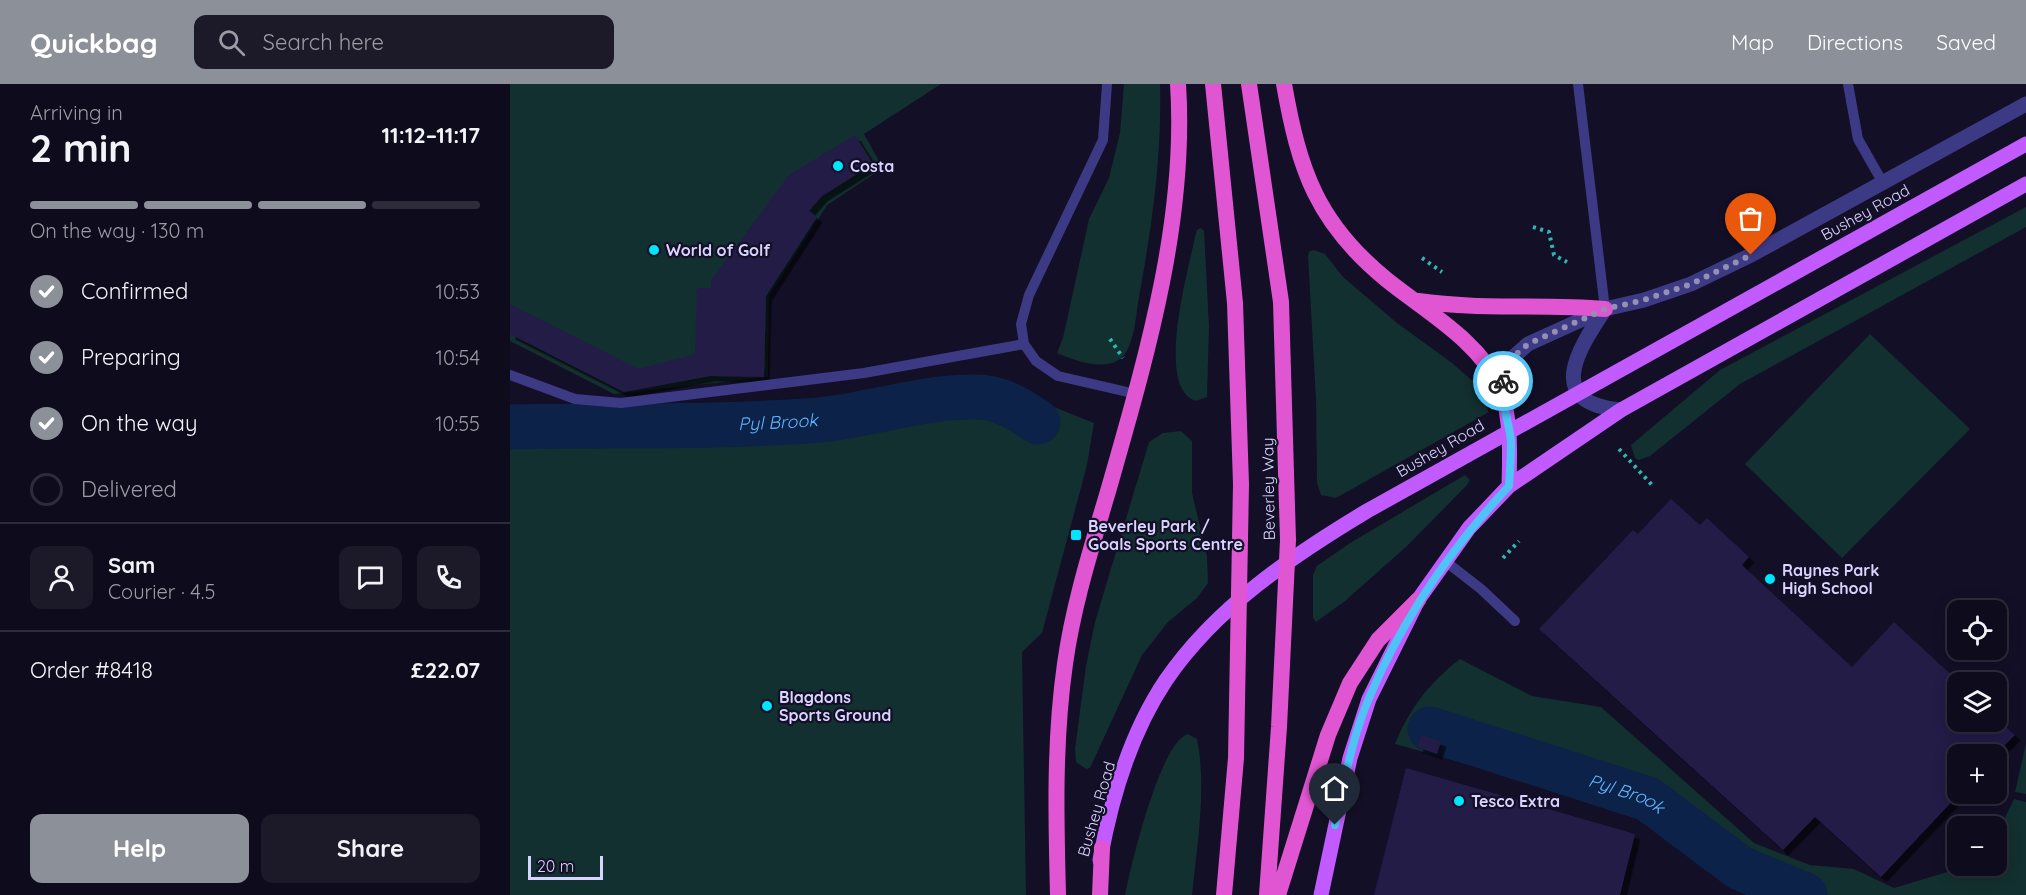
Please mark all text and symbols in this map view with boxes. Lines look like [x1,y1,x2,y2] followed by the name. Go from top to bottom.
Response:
[194,15,614,69] search box
[30,25,158,60] text: Quickbag
[215,26,248,59] icon: search
[263,28,384,56] text: Search here
[1731,29,1774,55] text: Map
[1807,29,1903,55] text: Directions
[1936,29,1996,55] text: Saved
[30,100,123,125] text: Arriving in
[382,121,480,149] text: 11:12–11:17
[30,123,132,172] text: 2 min
[850,156,894,176] place label: Costa
[831,159,845,173] marker: Costa
[1817,179,1913,245] street label: Bushey Road
[1725,193,1776,255] pin
[1734,202,1767,235] icon: bag
[30,218,204,243] text: On the way · 130 m
[666,240,770,260] place label: World of Golf
[647,243,661,257] marker: World of Golf
[30,275,63,308] icon: check
[81,277,188,305] text: Confirmed
[436,279,480,304] text: 10:53
[30,341,63,374] icon: check
[81,343,181,371] text: Preparing
[436,345,480,370] text: 10:54
[1473,351,1533,411] courier
[1487,365,1520,398] icon: bike
[30,407,63,440] icon: check
[738,408,820,435] water label: Pyl Brook
[81,409,197,437] text: On the way
[435,411,480,436] text: 10:55
[1392,415,1488,481] street label: Bushey Road
[1257,437,1279,541] street label: Beverley Way
[81,475,177,503] text: Delivered
[1088,516,1243,554] place label: Beverley Park / Goals Sports Centre
[1069,528,1083,542] marker: Beverley Park / Goals Sports Centre
[30,546,93,609] button: person
[339,546,402,609] button: chat
[417,546,480,609] button: phone
[108,551,155,579] text: Sam
[1782,560,1879,598] place label: Raynes Park High School
[1763,572,1777,586] marker: Raynes Park High School
[108,579,215,604] text: Courier · 4.5
[1947,600,2007,876] map controls
[1947,600,2007,660] button: locate
[30,656,153,684] text: Order #8418
[411,656,480,684] text: £22.07
[1947,672,2007,732] button: layers
[779,687,891,725] place label: Blagdons Sports Ground
[760,699,774,713] marker: Blagdons Sports Ground
[1947,744,2007,804] button: +
[1073,759,1119,859] street label: Bushey Road
[1309,763,1360,825] pin
[1586,769,1671,819] water label: Pyl Brook
[1318,772,1351,805] icon: home
[1471,791,1560,811] place label: Tesco Extra
[1452,794,1466,808] marker: Tesco Extra
[30,814,249,883] button: Help
[261,814,480,883] button: Share
[1947,816,2007,876] button: −
[528,853,603,880] scale bar
[537,856,574,876] text: 20 m

